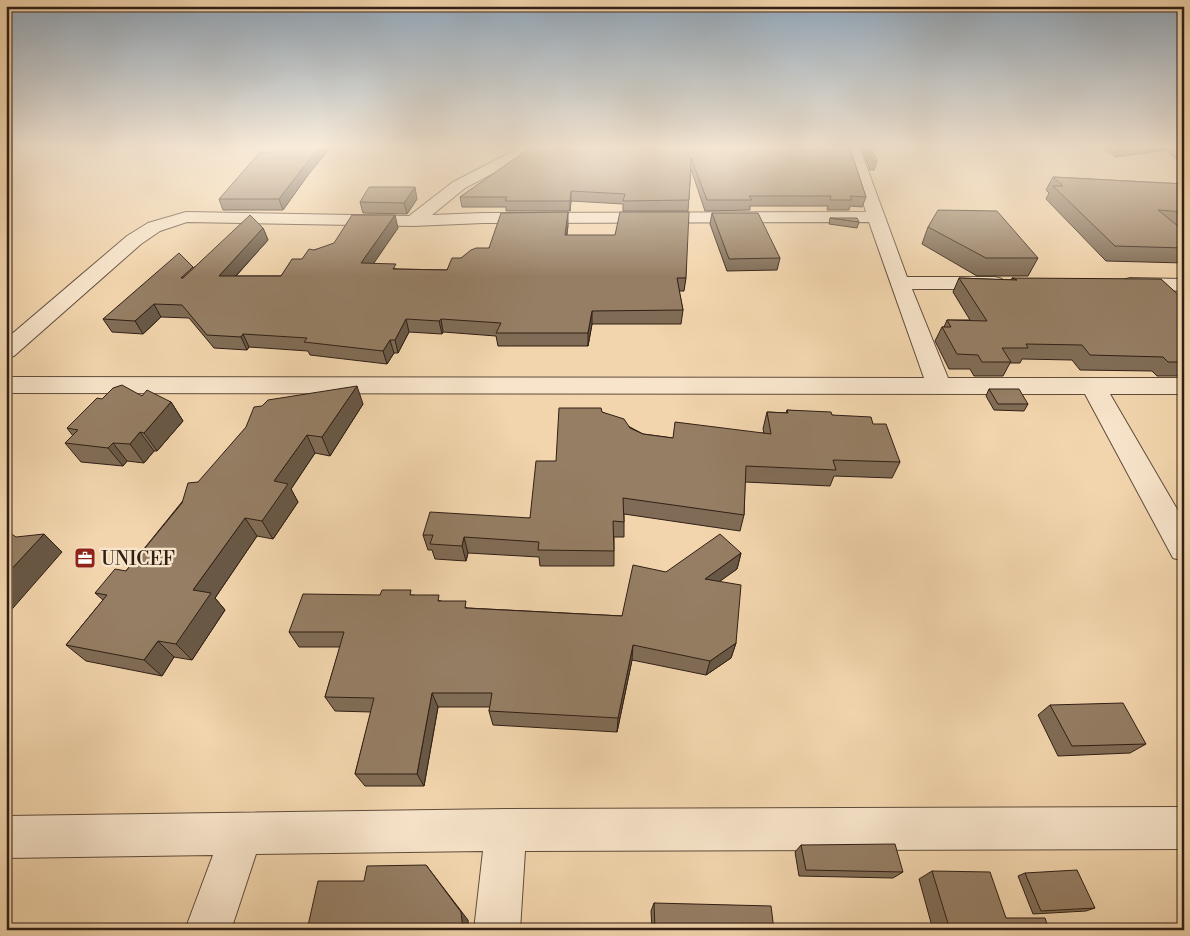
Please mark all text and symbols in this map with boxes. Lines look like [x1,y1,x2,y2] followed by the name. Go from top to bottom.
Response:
[73,546,97,570] office icon: UNICEF
[101,547,175,571] place label: UNICEF

